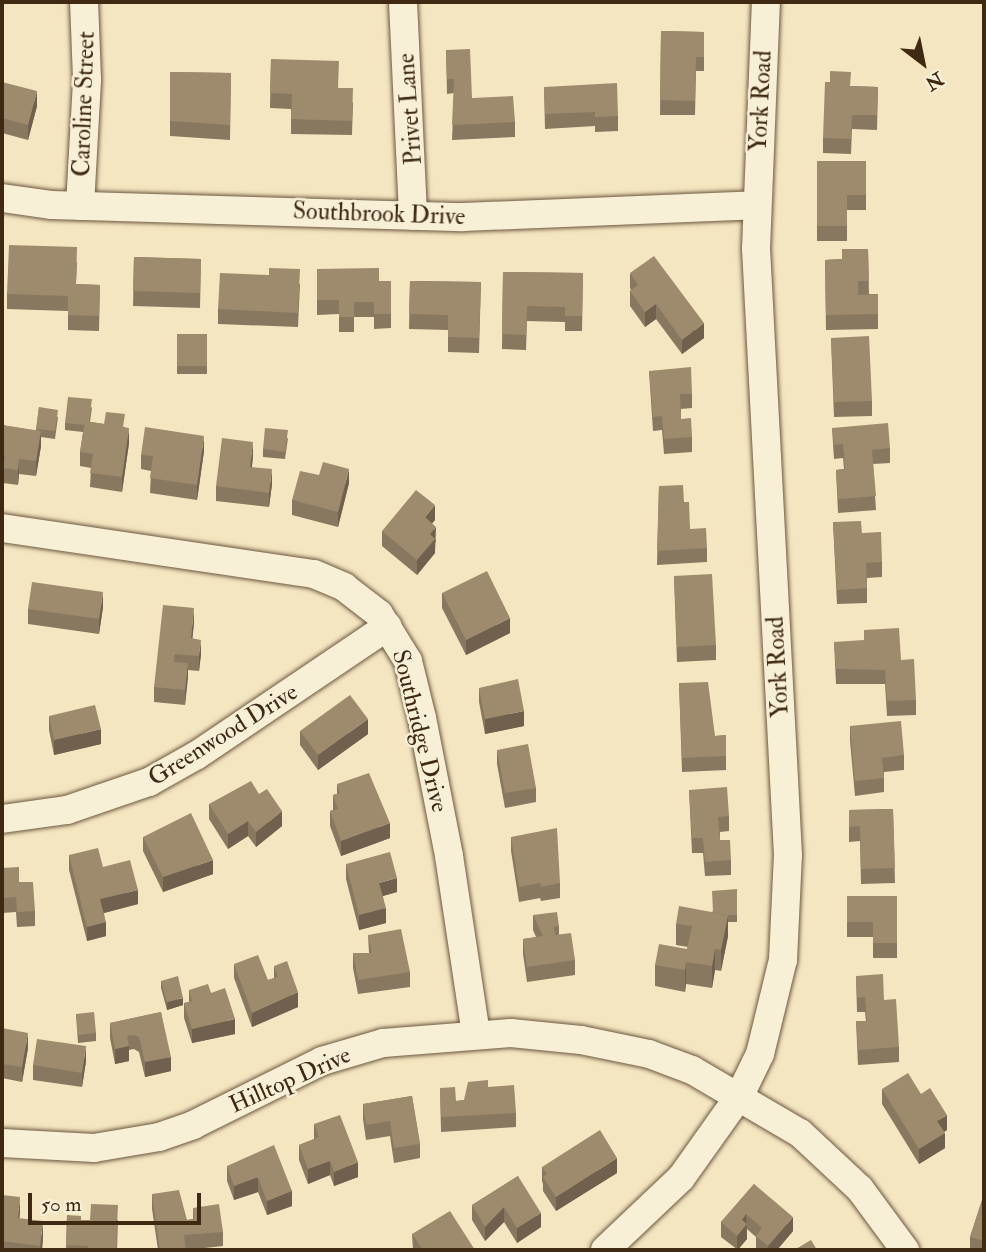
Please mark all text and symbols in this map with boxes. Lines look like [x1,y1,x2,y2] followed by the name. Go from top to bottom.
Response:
[888,28,958,98] north arrow
[67,31,101,177] street label: Caroline Street
[744,50,778,152] street label: York Road
[392,52,428,166] street label: Privet Lane
[921,66,948,95] text: N
[292,197,466,231] street label: Southbrook Drive
[761,616,795,718] street label: York Road
[386,647,454,815] street label: Southridge Drive
[143,678,303,792] street label: Greenwood Drive
[225,1040,355,1120] street label: Hilltop Drive
[32,1178,205,1222] scale bar
[41,1191,82,1218] text: 50 m

